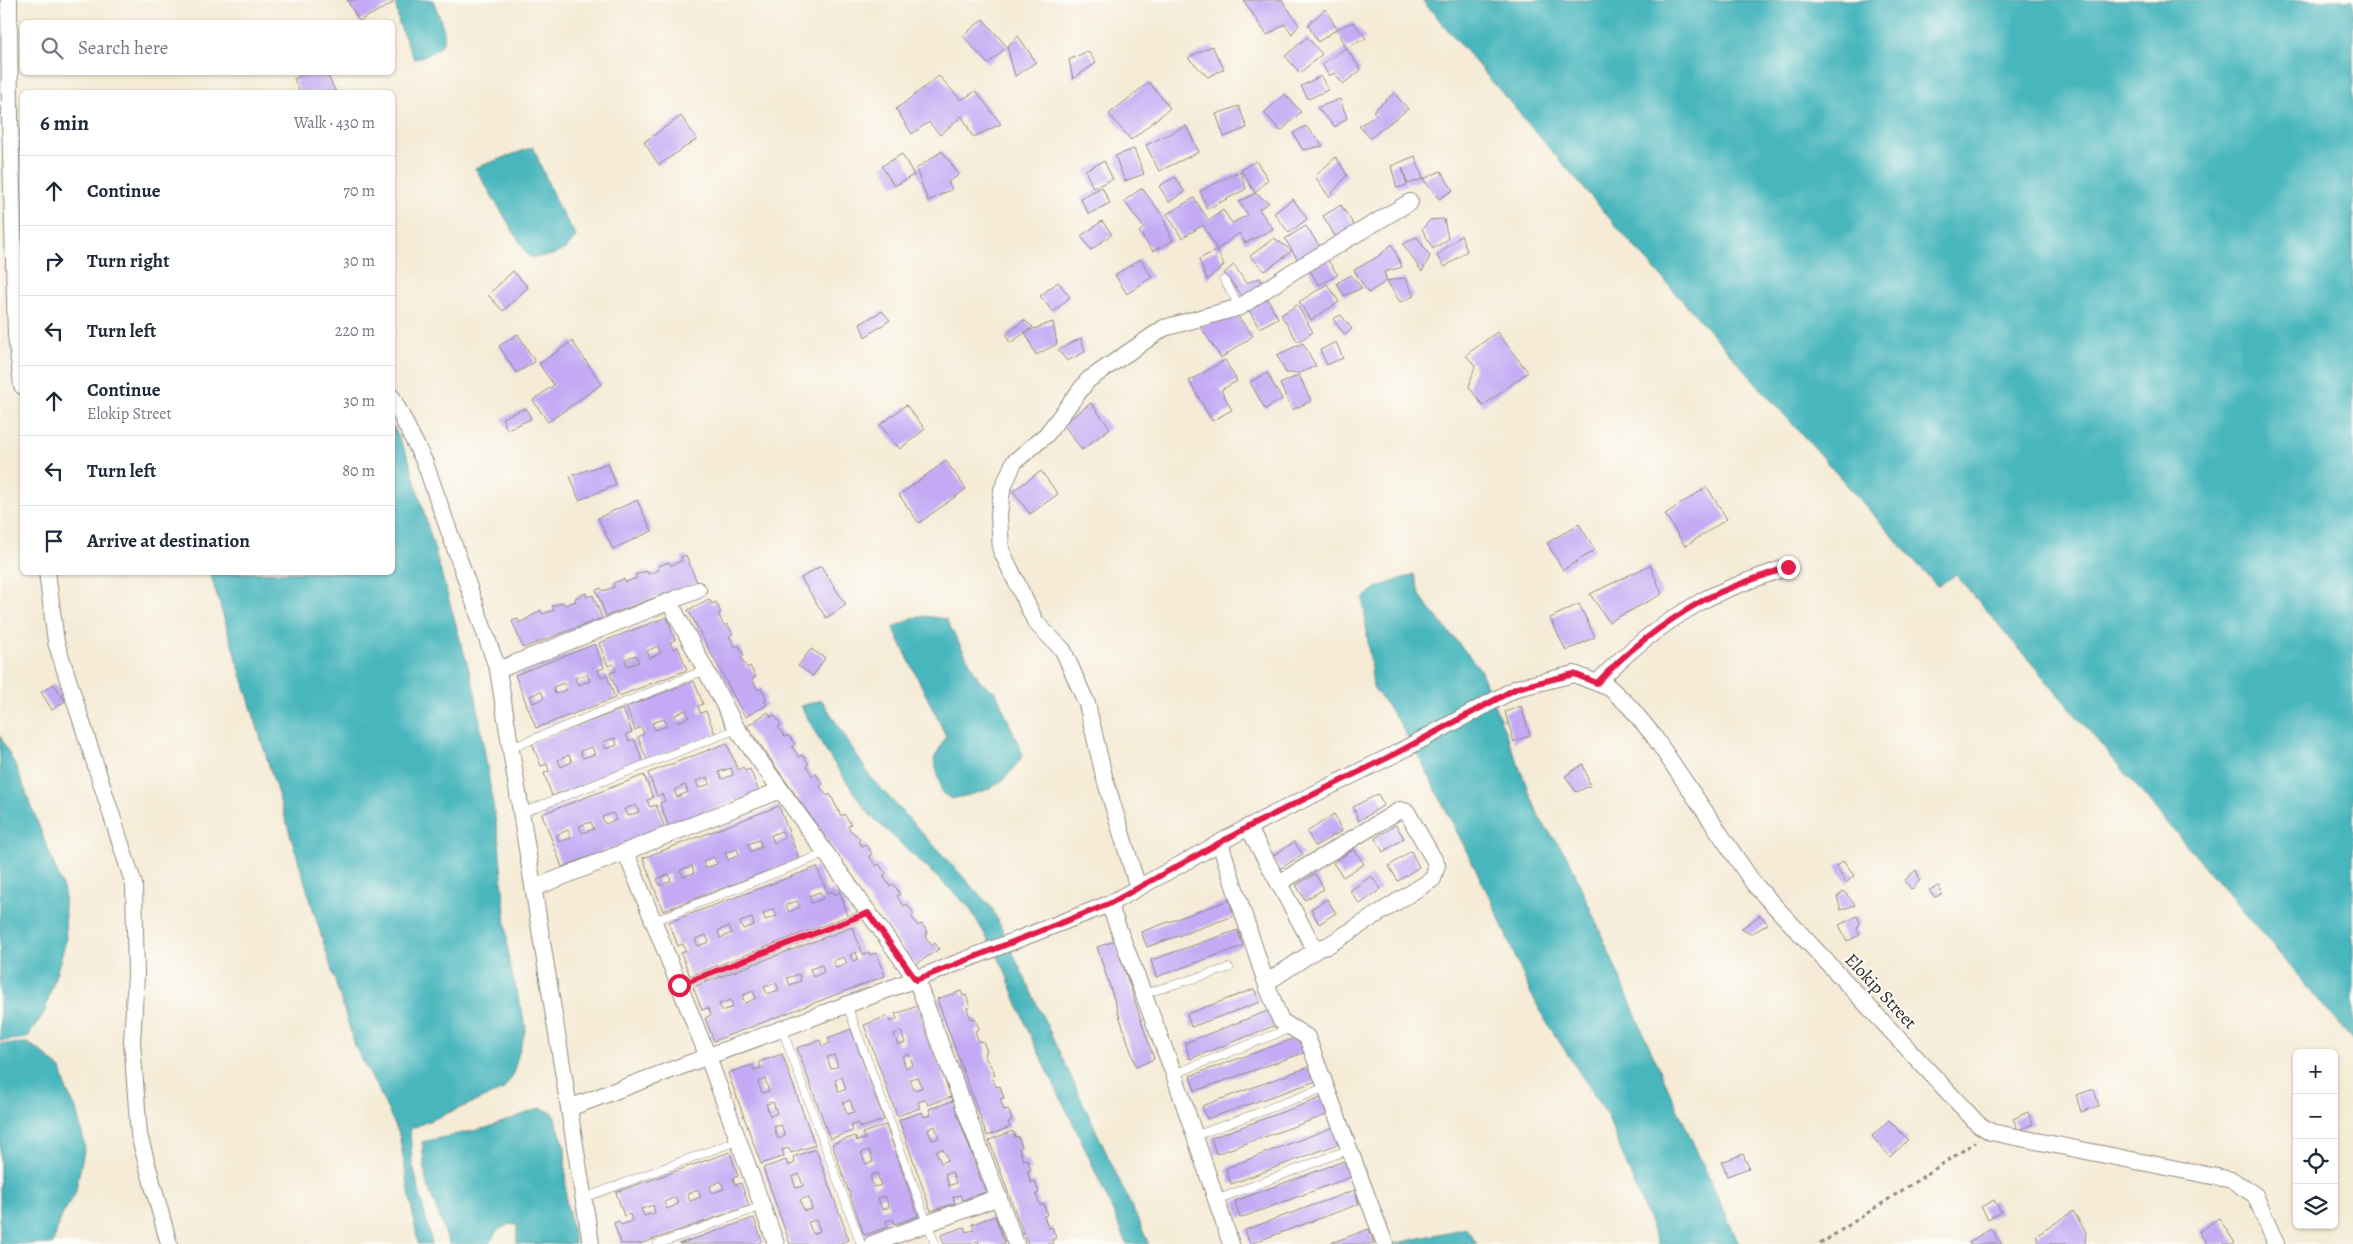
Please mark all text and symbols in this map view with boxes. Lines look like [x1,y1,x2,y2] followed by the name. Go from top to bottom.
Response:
[20,20,395,75] search box
[38,34,66,62] icon: search
[78,35,168,61] text: Search here
[40,109,89,137] text: 6 min
[294,112,375,134] text: Walk · 430 m
[40,177,68,205] icon: ahead
[87,178,161,204] text: Continue
[343,180,375,202] text: 70 m
[40,247,68,275] icon: right
[87,248,169,274] text: Turn right
[343,250,375,272] text: 30 m
[40,317,68,345] icon: left
[87,318,156,344] text: Turn left
[335,320,375,342] text: 220 m
[87,377,161,403] text: Continue
[40,387,68,415] icon: ahead
[343,390,375,412] text: 30 m
[87,403,172,425] text: Elokip Street
[40,457,68,485] icon: left
[87,458,156,484] text: Turn left
[342,460,375,482] text: 80 m
[40,527,68,555] icon: arrive
[87,528,250,554] text: Arrive at destination
[1777,556,1800,579] route end
[1840,948,1922,1034] street label: Elokip Street
[668,974,691,997] route start
[2293,1049,2338,1229] map controls
[2293,1049,2338,1094] button: +
[2293,1094,2338,1139] button: −
[2293,1139,2338,1184] button: locate
[2293,1184,2338,1229] button: layers

